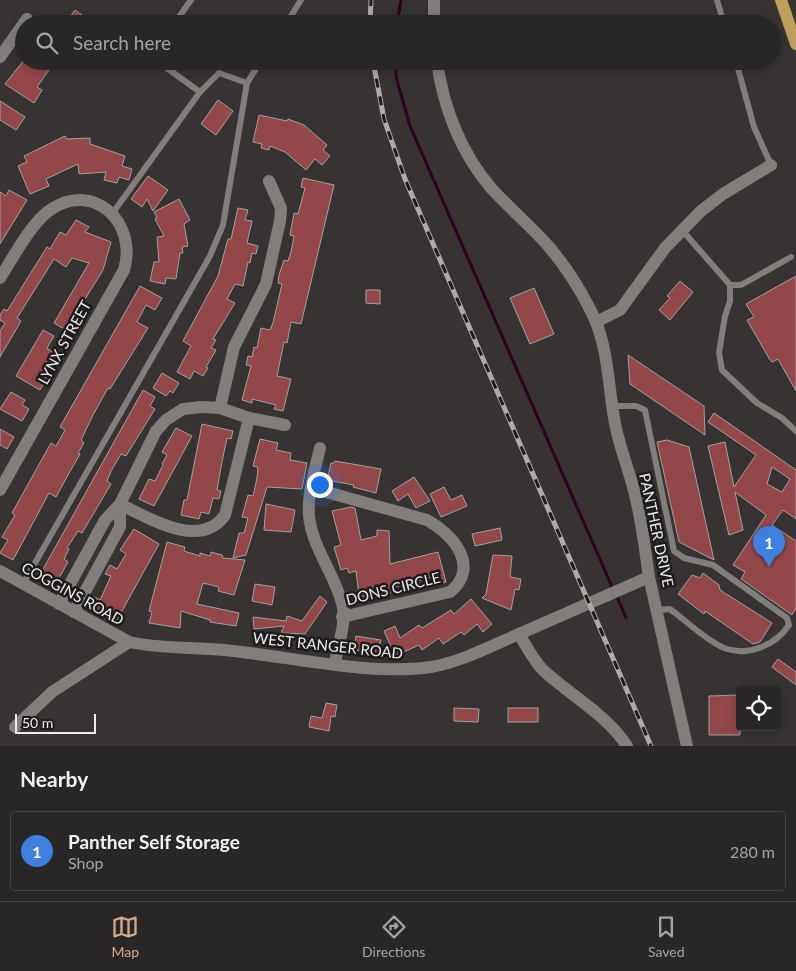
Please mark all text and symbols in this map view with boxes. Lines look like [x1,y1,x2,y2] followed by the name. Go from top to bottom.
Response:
[15,15,781,70] search box
[33,29,61,57] icon: search
[73,31,171,54] text: Search here
[34,297,95,387] street label: LYNX STREET
[636,471,678,589] street label: PANTHER DRIVE
[307,472,333,498] your location
[753,526,785,567] pin: 1
[19,558,127,628] street label: COGGINS ROAD
[344,568,442,608] street label: DONS CIRCLE
[252,628,404,662] street label: WEST RANGER ROAD
[736,686,781,731] map controls
[736,686,781,731] button: locate
[15,711,96,734] scale bar
[22,714,53,731] text: 50 m
[20,766,88,791] text: Nearby
[68,830,240,853] text: Panther Self Storage
[32,842,42,861] text: 1
[730,842,775,861] text: 280 m
[68,853,104,872] text: Shop
[111,913,139,960] tab: Map
[362,913,425,960] tab: Directions
[648,913,685,960] tab: Saved

